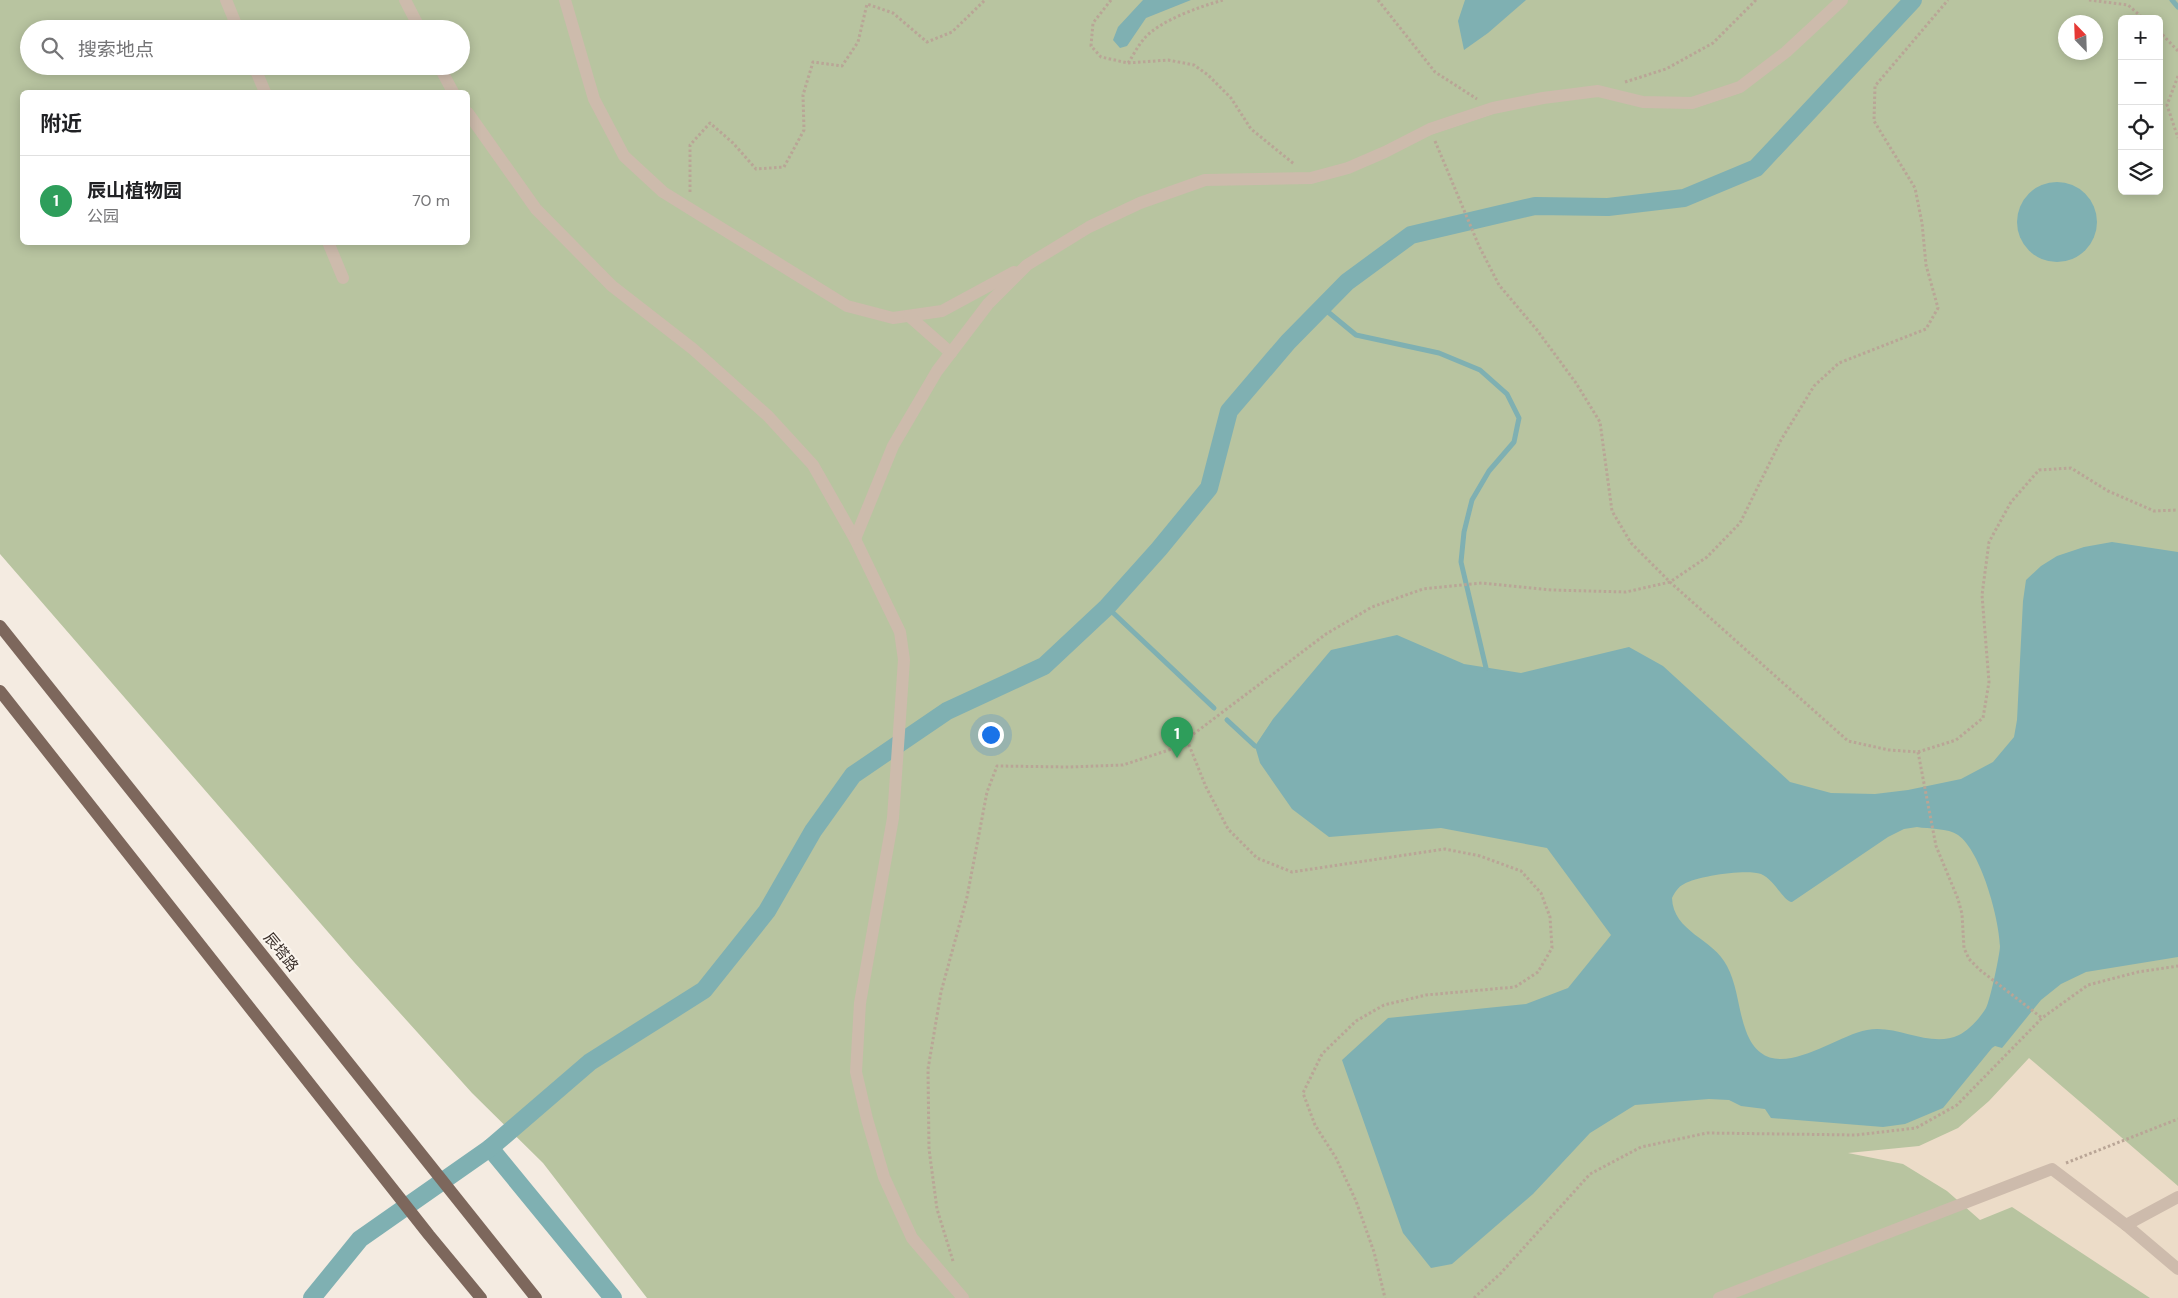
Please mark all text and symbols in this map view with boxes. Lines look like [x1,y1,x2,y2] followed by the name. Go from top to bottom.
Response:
[2058,15,2103,60] north arrow
[2118,15,2163,195] map controls
[2118,15,2163,60] button: +
[20,20,470,75] search box
[38,34,66,62] icon: search
[78,37,154,62] text: 搜索地点
[2118,60,2163,105] button: −
[2118,105,2163,150] button: locate
[40,110,82,138] text: 附近
[2118,150,2163,195] button: layers
[87,178,182,203] text: 辰山植物园
[53,190,59,211] text: 1
[412,190,450,211] text: 70 m
[87,206,119,227] text: 公园
[1161,717,1193,758] pin: 1
[978,722,1004,748] your location
[259,928,303,976] street label: 辰塔路

